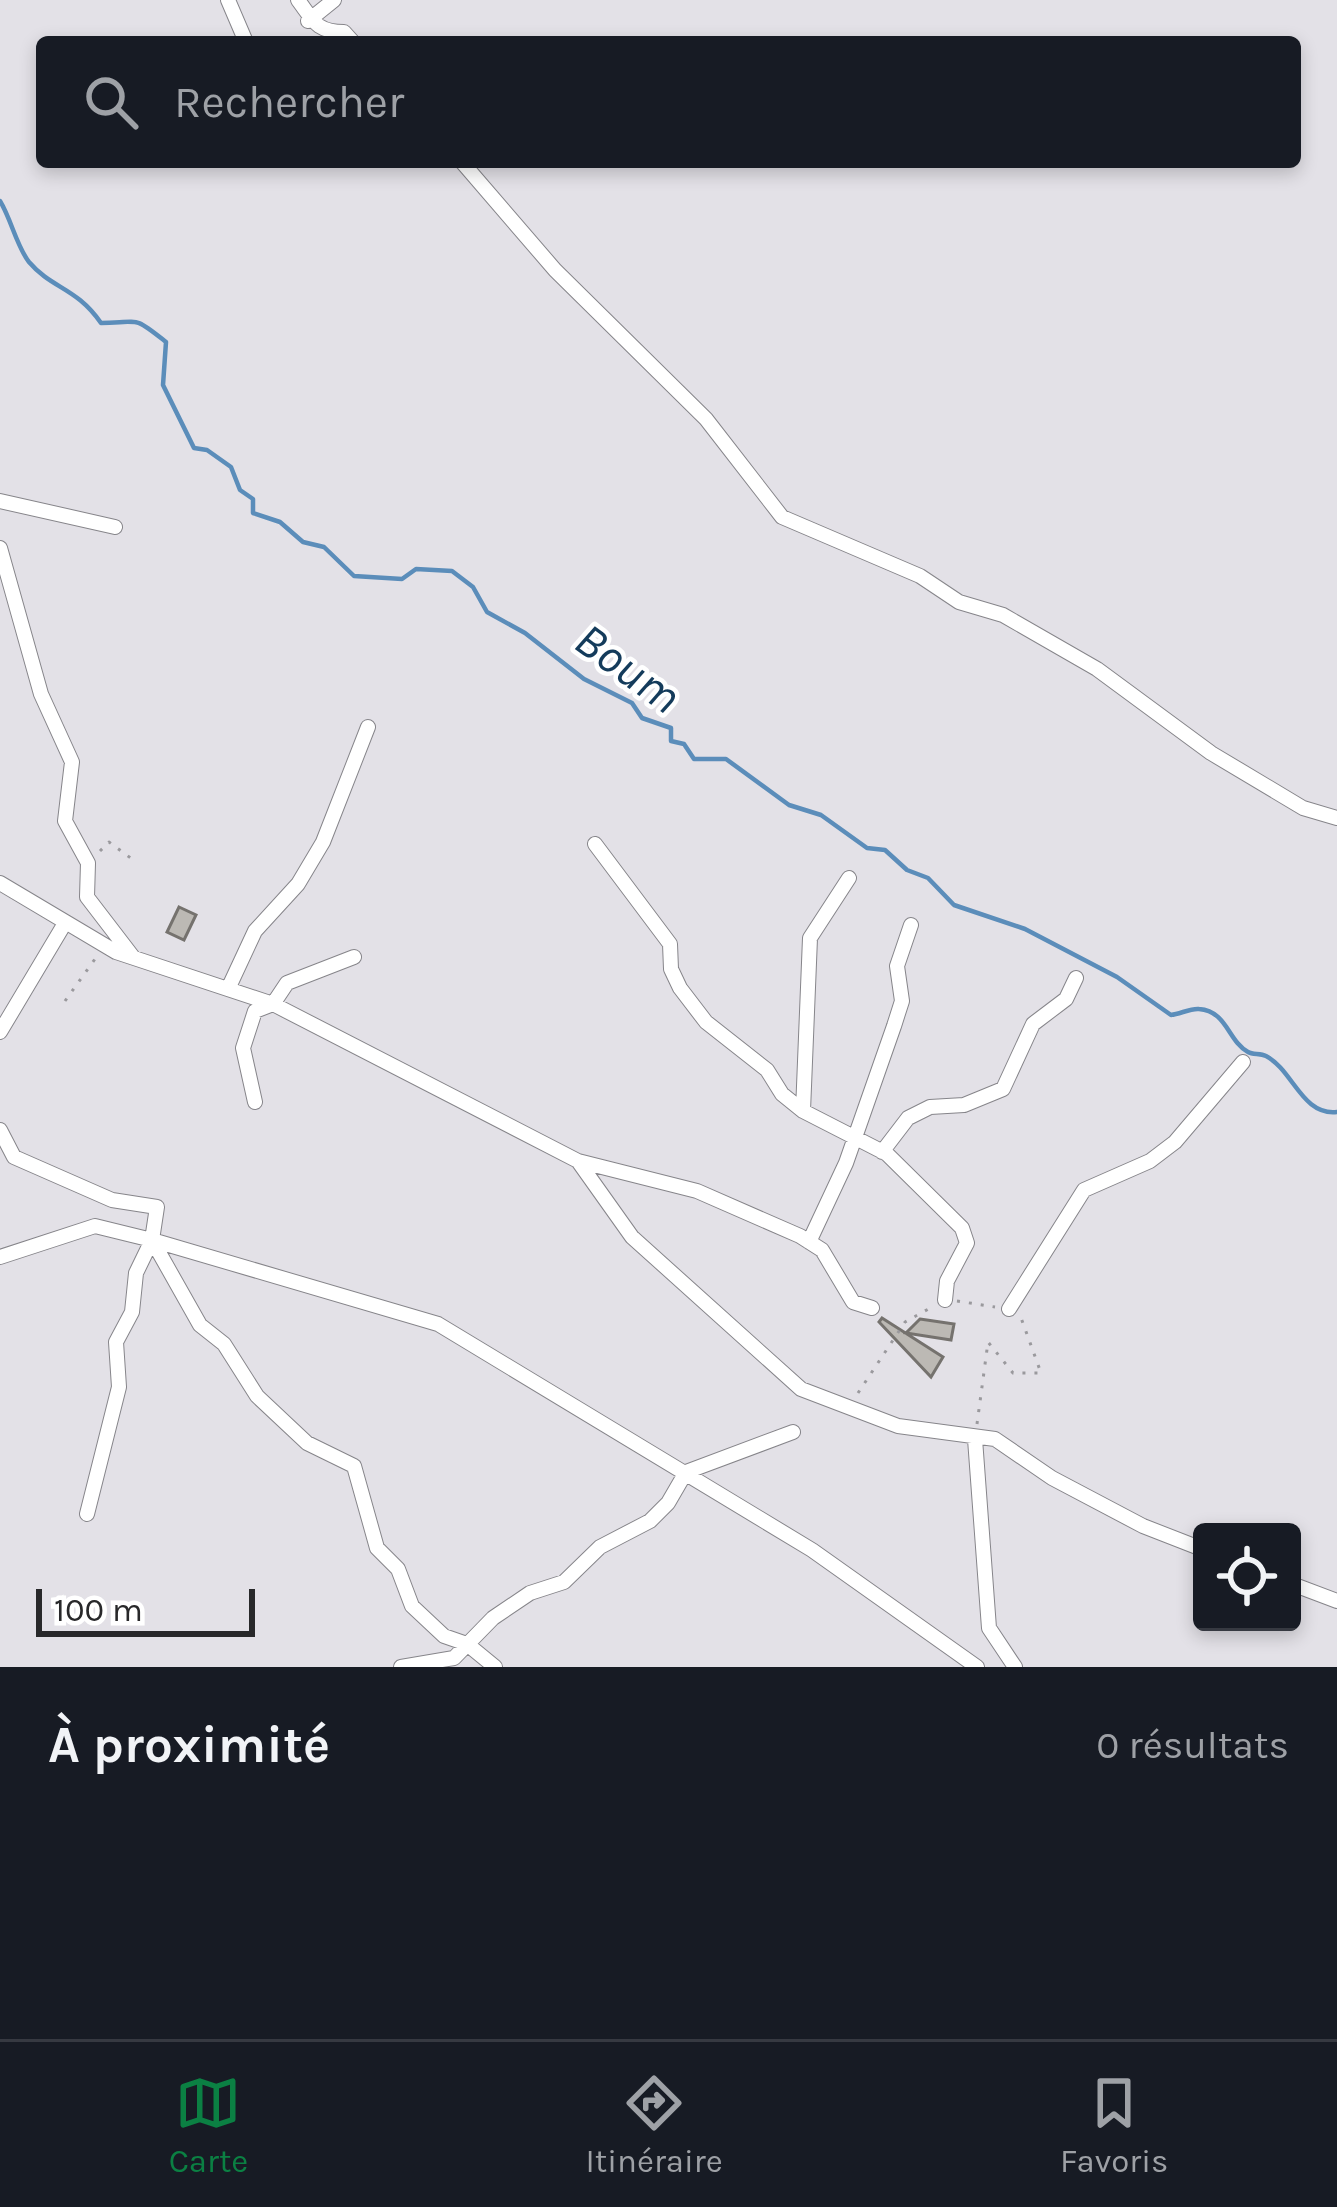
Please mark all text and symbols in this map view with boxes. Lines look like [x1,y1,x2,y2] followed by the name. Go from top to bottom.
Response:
[36,36,1301,168] search box
[78,69,144,135] icon: search
[174,76,404,128] text: Rechercher
[564,611,692,725] water label: Boum
[1193,1523,1301,1631] map controls
[1193,1523,1301,1631] button: locate
[36,1583,255,1636] scale bar
[54,1591,143,1629] text: 100 m
[48,1715,330,1775] text: À proximité
[1096,1722,1289,1768] text: 0 résultats
[169,2070,248,2180] tab: Carte
[586,2070,723,2180] tab: Itinéraire
[1060,2070,1168,2180] tab: Favoris

